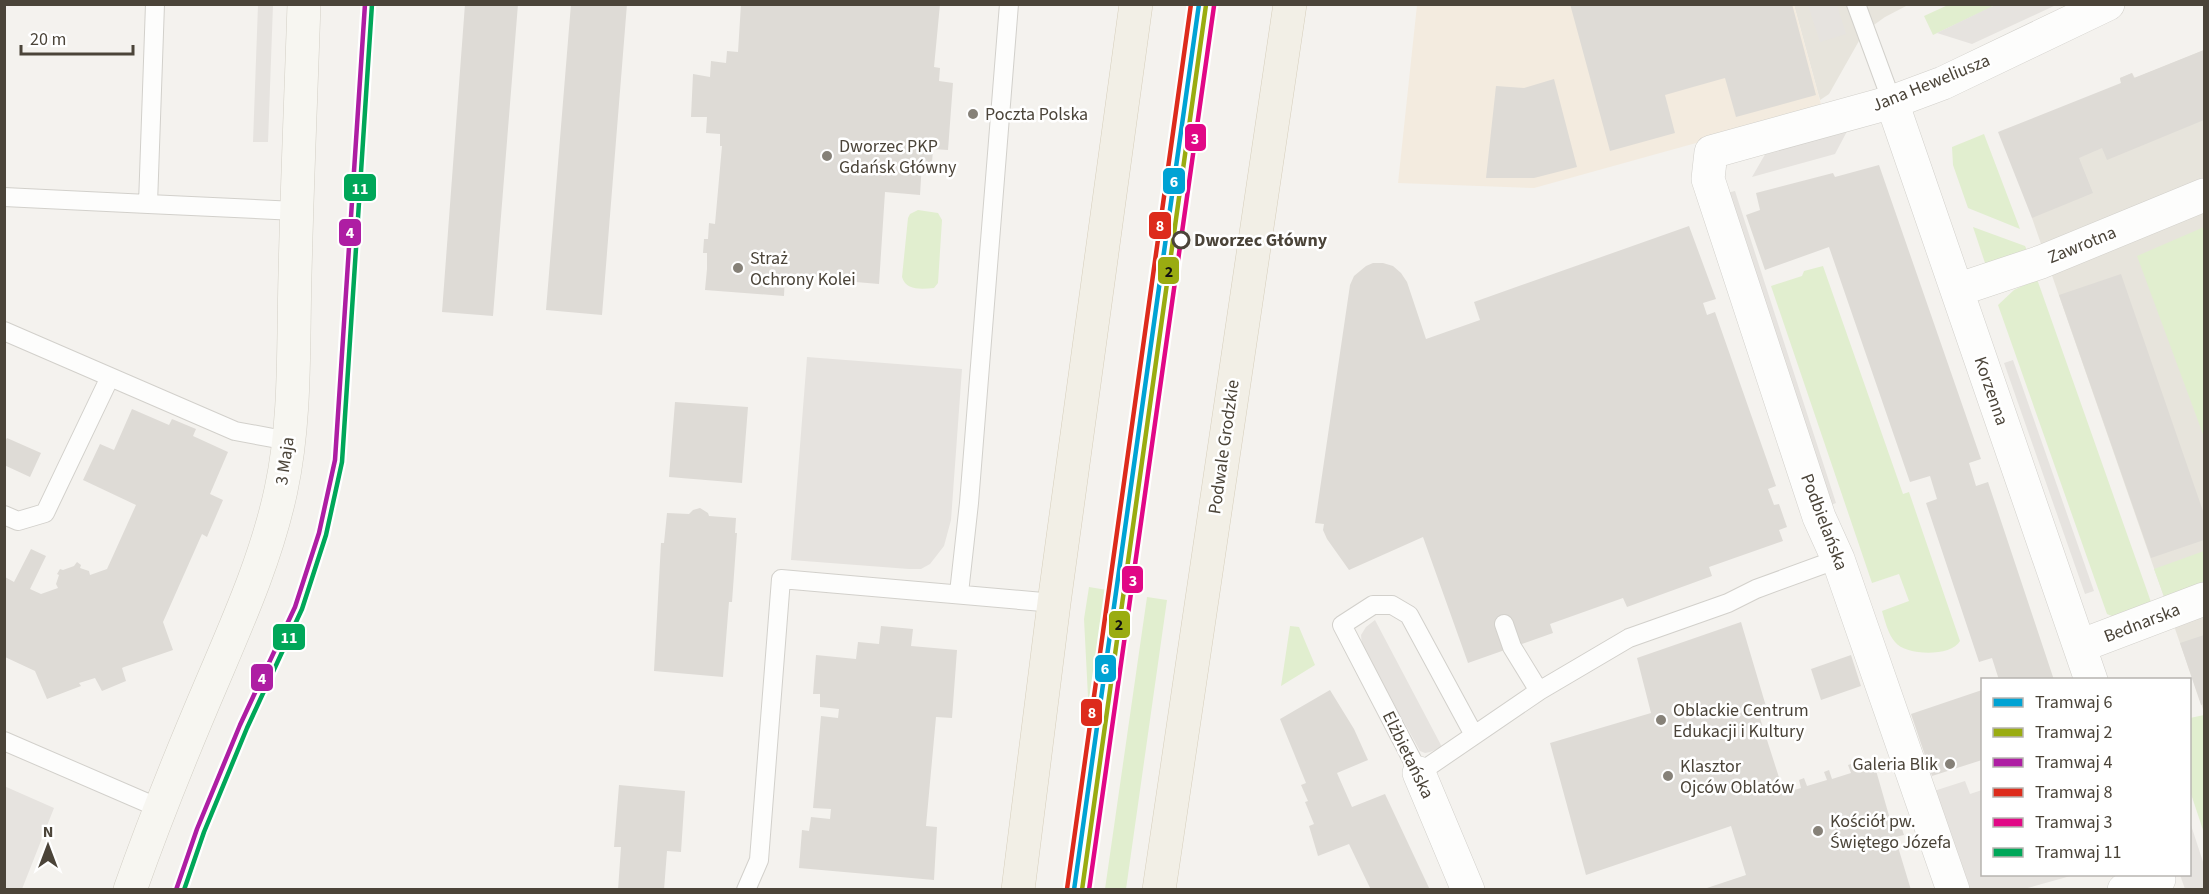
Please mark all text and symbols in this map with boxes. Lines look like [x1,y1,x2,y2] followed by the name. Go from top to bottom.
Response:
[21,18,134,56] scale bar
[30,27,66,52] text: 20 m
[1868,48,1994,118] street label: Jana Heweliusza
[985,102,1088,127] place label: Poczta Polska
[966,107,980,121] marker: Poczta Polska
[1184,123,1207,152] line badge: 3
[1191,128,1199,150] text: 3
[839,134,957,180] place label: Dworzec PKP Gdańsk Główny
[820,149,834,163] marker: Dworzec PKP Gdańsk Główny
[1162,167,1186,195] line badge: 6
[1170,171,1178,193] text: 6
[343,173,377,202] line badge: 11
[352,178,368,200] text: 11
[1148,211,1172,240] line badge: 8
[1156,215,1164,237] text: 8
[338,218,362,247] line badge: 4
[2044,220,2120,270] street label: Zawrotna
[346,222,355,244] text: 4
[1194,228,1328,253] place label: Dworzec Główny
[1172,231,1190,249] marker: Dworzec Główny
[750,246,856,292] place label: Straż Ochrony Kolei
[1157,256,1180,285] line badge: 2
[731,261,745,275] marker: Straż Ochrony Kolei
[1165,261,1173,283] text: 2
[1968,353,2014,429] street label: Korzenna
[1202,378,1246,516] street label: Podwale Grodzkie
[269,435,301,487] street label: 3 Maja
[1794,470,1854,574] street label: Podbielańska
[1121,565,1144,594] line badge: 3
[1129,570,1137,592] text: 3
[2100,597,2184,649] street label: Bednarska
[1108,610,1131,639] line badge: 2
[1115,614,1123,636] text: 2
[272,623,306,651] line badge: 11
[281,627,297,649] text: 11
[1094,654,1117,683] line badge: 6
[1101,658,1109,680] text: 6
[250,663,274,692] line badge: 4
[258,668,267,690] text: 4
[1981,678,2191,876] legend
[2035,690,2113,715] text: Tramwaj 6
[1080,698,1103,727] line badge: 8
[1673,698,1809,744] place label: Oblackie Centrum Edukacji i Kultury
[1088,702,1096,724] text: 8
[1376,707,1440,803] street label: Elżbietańska
[1654,713,1668,727] marker: Oblackie Centrum Edukacji i Kultury
[2035,720,2113,745] text: Tramwaj 2
[2035,750,2113,775] text: Tramwaj 4
[1852,752,1938,777] place label: Galeria Blik
[1680,754,1794,800] place label: Klasztor Ojców Oblatów
[1943,757,1957,771] marker: Galeria Blik
[1661,769,1675,783] marker: Klasztor Ojców Oblatów
[2035,780,2113,805] text: Tramwaj 8
[1830,809,1951,855] place label: Kościół pw. Świętego Józefa
[2035,810,2113,835] text: Tramwaj 3
[18,816,78,876] north arrow
[43,821,53,843] text: N
[1811,824,1825,838] marker: Kościół pw. Świętego Józefa
[2035,840,2121,865] text: Tramwaj 11

